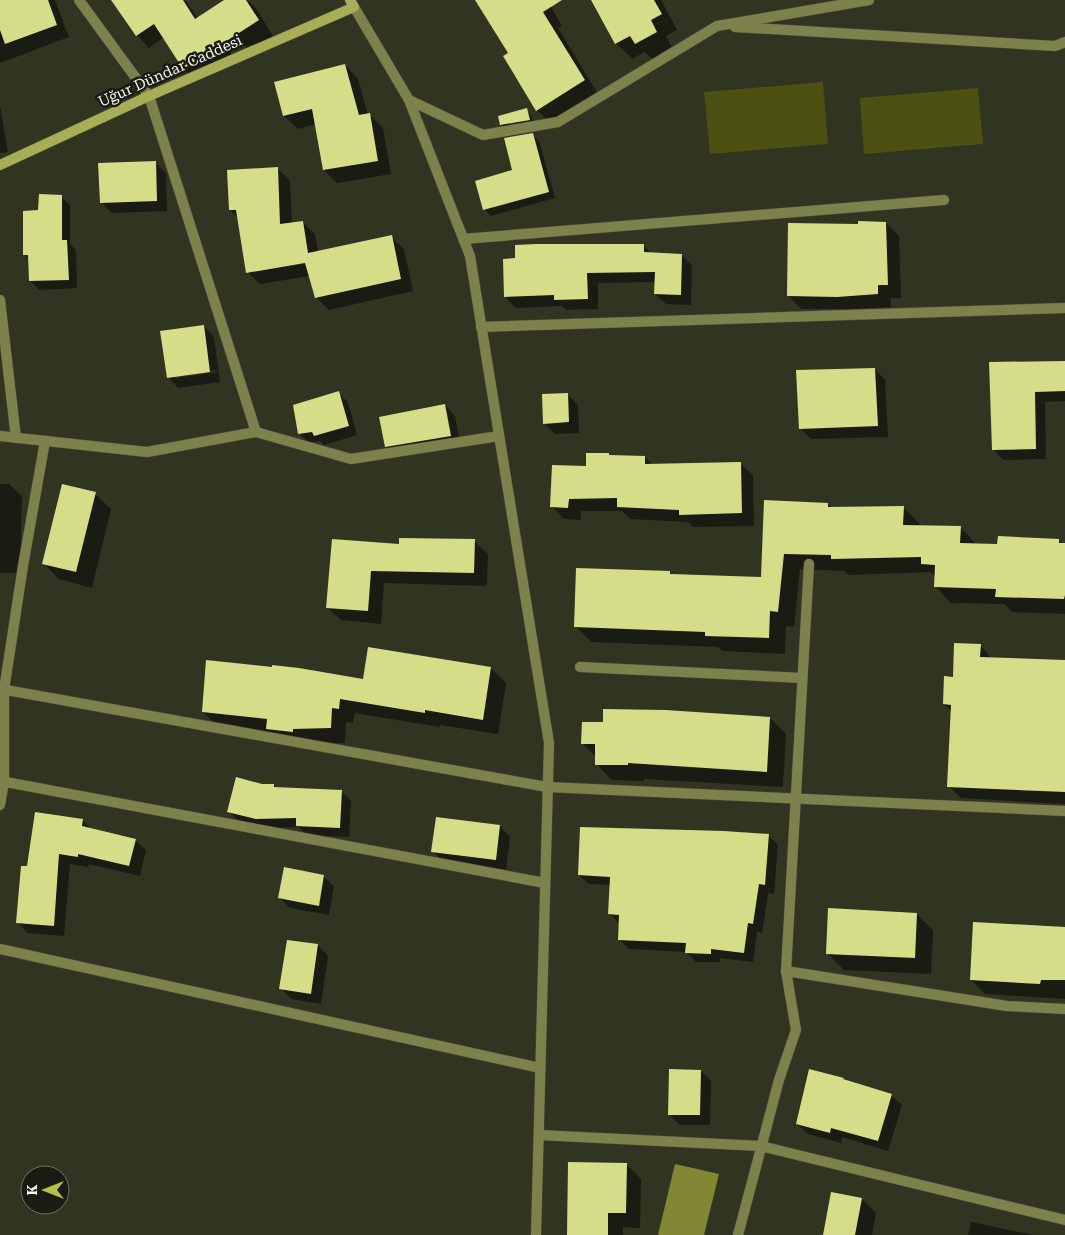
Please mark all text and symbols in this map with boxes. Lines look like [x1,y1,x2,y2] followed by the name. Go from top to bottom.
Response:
[95,31,245,111] street label: Uğur Dündar Caddesi
[20,1165,70,1215] north arrow
[24,1184,40,1196] text: K

